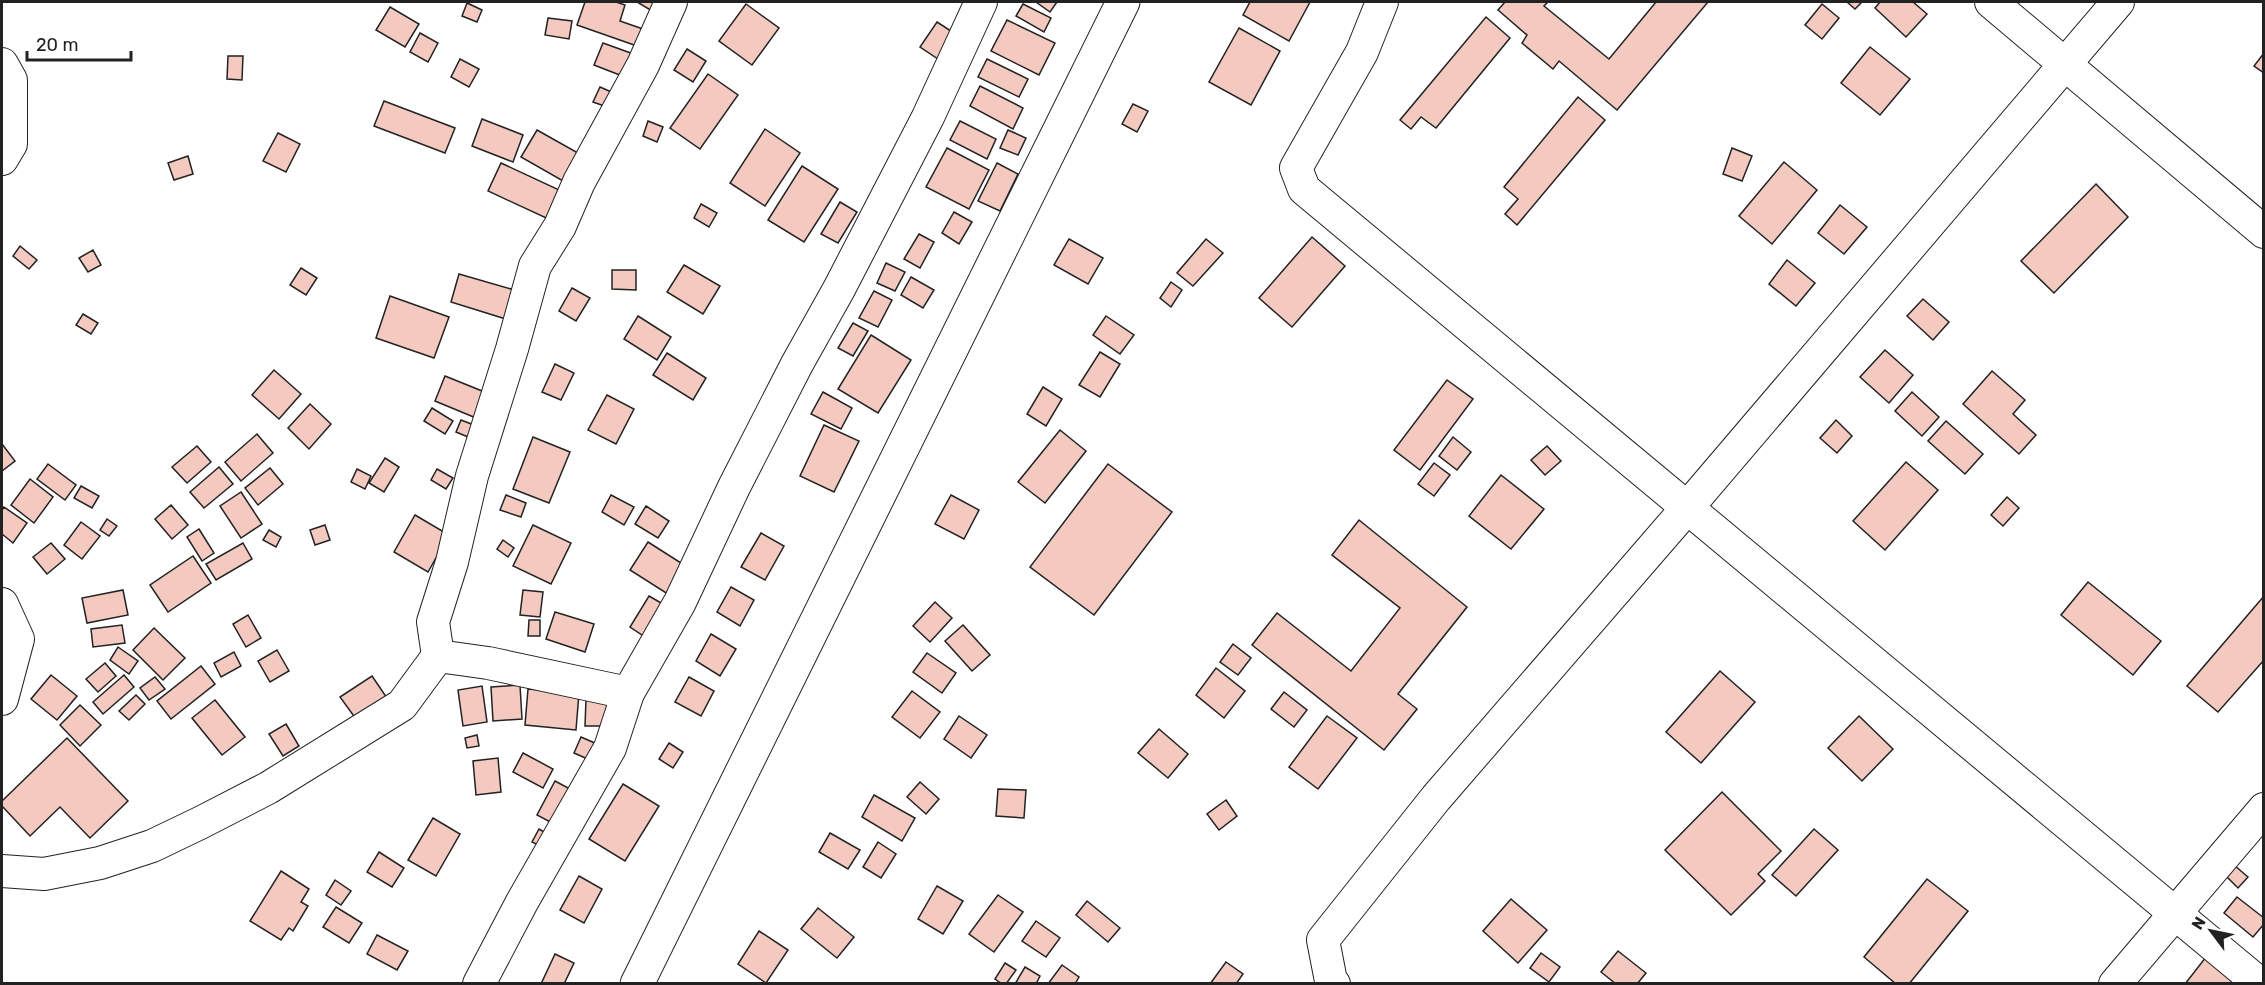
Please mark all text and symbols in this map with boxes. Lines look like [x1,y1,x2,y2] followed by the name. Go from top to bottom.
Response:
[27,24,130,62] scale bar
[36,34,78,56] text: 20 m
[2181,901,2241,961] north arrow
[2188,913,2210,933] text: N

